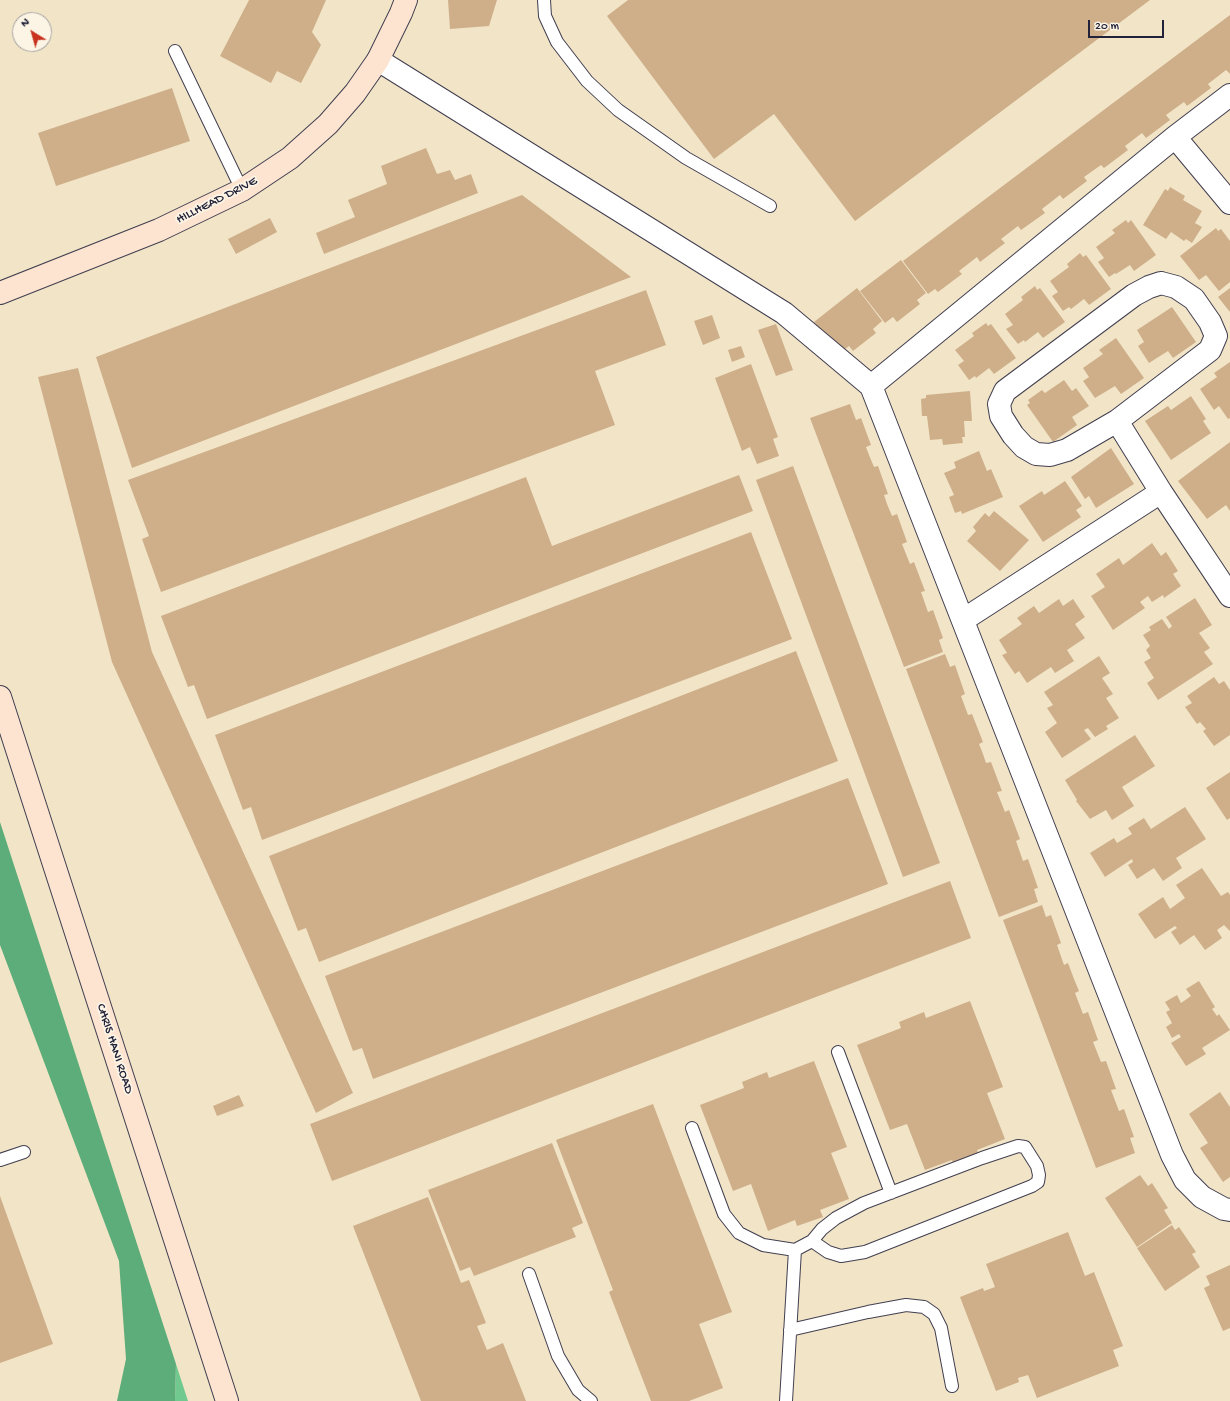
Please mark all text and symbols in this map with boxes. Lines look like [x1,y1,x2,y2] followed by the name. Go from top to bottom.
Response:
[12,12,52,52] north arrow
[1090,12,1166,38] scale bar
[19,16,32,30] text: N
[1095,20,1119,34] text: 20 m
[174,174,260,228] street label: HILLHEAD DRIVE
[92,1002,136,1096] street label: CHRIS HANI ROAD

